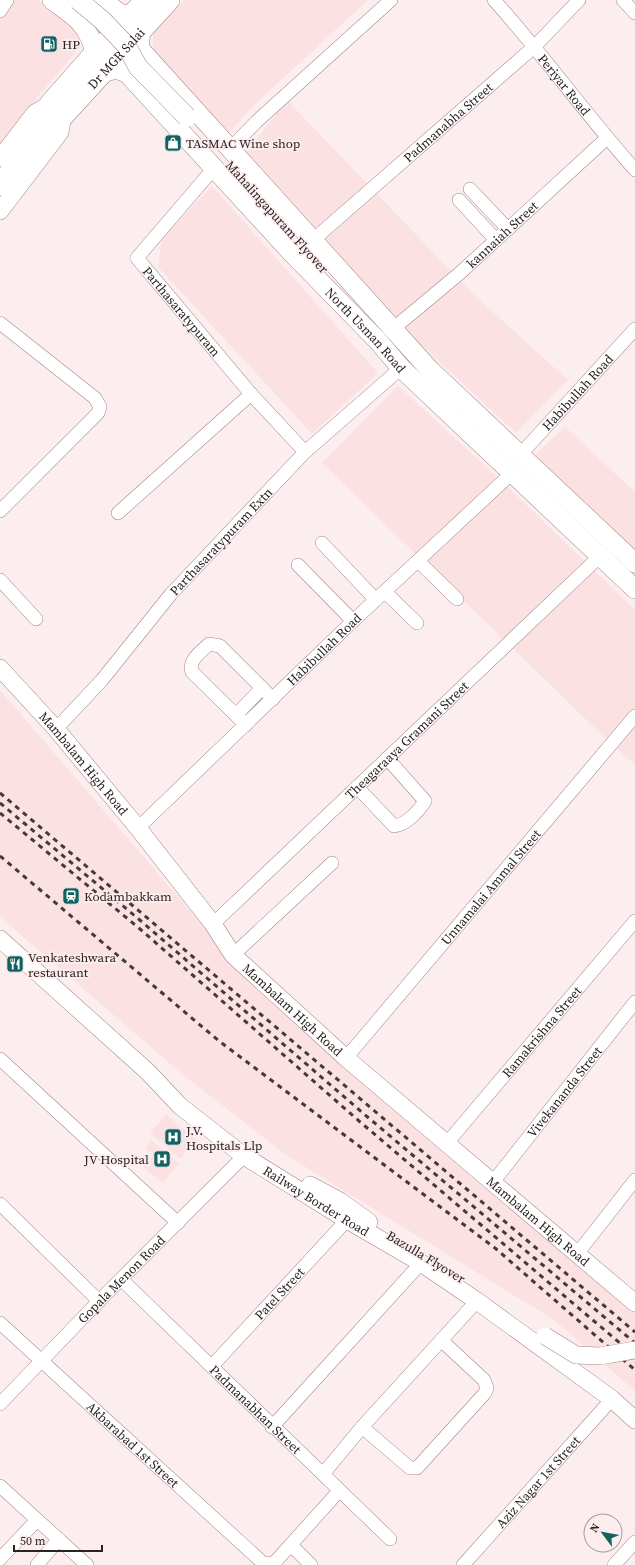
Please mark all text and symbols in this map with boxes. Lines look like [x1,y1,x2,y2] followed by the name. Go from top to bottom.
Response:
[84,24,148,92] street label: Dr MGR Salai
[39,34,59,54] fuel station icon: HP
[62,36,80,53] place label: HP
[534,50,595,119] street label: Periyar Road
[400,78,496,166] street label: Padmanabha Street
[163,133,183,153] shop icon: TASMAC Wine shop
[186,135,300,152] place label: TASMAC Wine shop
[222,157,332,277] street label: Mahalingapuram Flyover
[463,197,542,271] street label: kannaiah Street
[139,263,224,360] street label: Parthasaratypuram
[322,284,410,377] street label: North Usman Road
[538,350,617,434] street label: Habibullah Road
[166,484,276,599] street label: Parthasaratypuram Extn
[283,609,365,689] street label: Habibullah Road
[341,677,472,803] street label: Theagaraaya Gramani Street
[36,708,133,819] street label: Mambalam High Road
[437,825,545,948] street label: Unnamalai Ammal Street
[61,886,81,906] station icon: Kodambakkam
[84,888,172,905] place label: Kodambakkam
[28,949,116,981] place label: Venkateshwara restaurant
[5,954,25,974] restaurant icon: Venkateshwara restaurant
[239,959,347,1060] street label: Mambalam High Road
[498,982,585,1081] street label: Ramakrishna Street
[523,1042,606,1141] street label: Vivekananda Street
[185,1122,262,1154] place label: J.V. Hospitals Llp
[163,1127,183,1147] hospital icon: J.V. Hospitals Llp
[152,1149,172,1169] hospital icon: JV Hospital
[83,1151,149,1168] place label: JV Hospital
[260,1162,373,1240] street label: Railway Border Road
[483,1172,594,1270] street label: Mambalam High Road
[384,1227,469,1287] street label: Bazulla Flyover
[74,1231,169,1327] street label: Gopala Menon Road
[251,1263,308,1323] street label: Patel Street
[206,1361,306,1458] street label: Padmanabhan Street
[83,1398,183,1491] street label: Akbarabad 1st Street
[492,1432,584,1531] street label: Aziz Nagar 1st Street
[583,1513,623,1553] north arrow
[586,1521,603,1535] text: N
[14,1527,102,1553] scale bar
[20,1533,46,1549] text: 50 m

